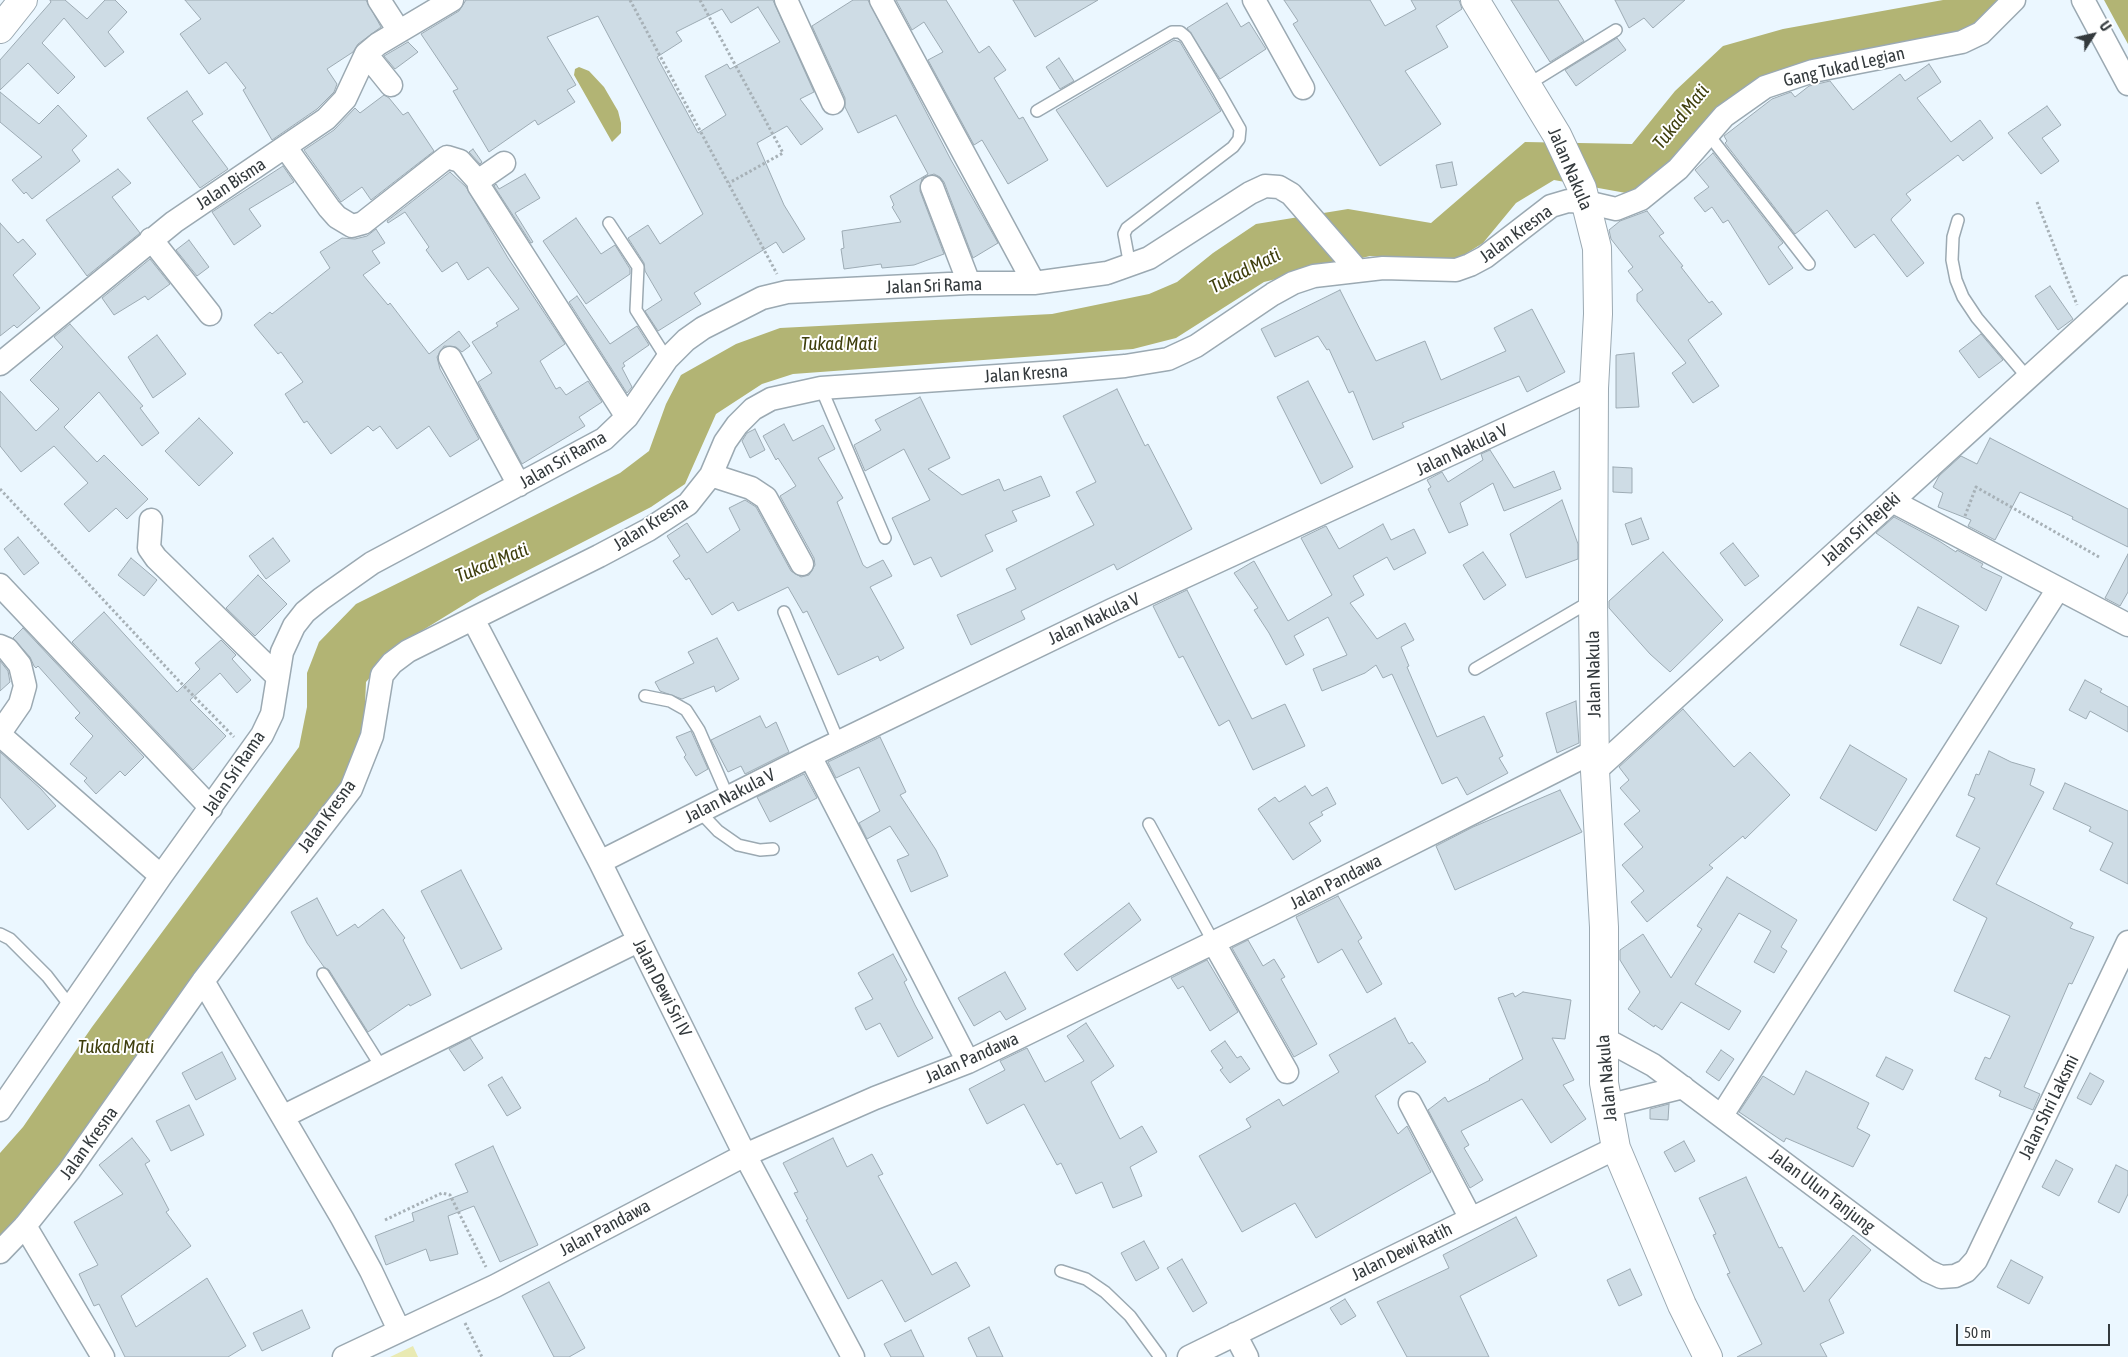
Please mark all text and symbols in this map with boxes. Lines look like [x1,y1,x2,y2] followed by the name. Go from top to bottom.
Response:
[2068,10,2118,60] north arrow
[2096,18,2114,34] text: U
[1781,43,1907,91] street label: Gang Tukad Legian
[1648,80,1714,154] water label: Tukad Mati
[1543,125,1597,213] street label: Jalan Nakula
[192,153,270,215] street label: Jalan Bisma
[1476,201,1556,267] street label: Jalan Kresna
[1206,244,1284,298] water label: Tukad Mati
[885,274,983,298] street label: Jalan Sri Rama
[801,333,877,355] water label: Tukad Mati
[983,360,1069,388] street label: Jalan Kresna
[1413,419,1511,481] street label: Jalan Nakula V
[516,426,610,494] street label: Jalan Sri Rama
[1817,488,1905,570] street label: Jalan Sri Rejeki
[610,493,692,555] street label: Jalan Kresna
[452,538,532,588] water label: Tukad Mati
[1045,588,1143,650] street label: Jalan Nakula V
[1582,630,1606,718] street label: Jalan Nakula
[198,727,270,819] street label: Jalan Sri Rama
[681,764,779,828] street label: Jalan Nakula V
[294,776,360,856] street label: Jalan Kresna
[1287,850,1385,914] street label: Jalan Pandawa
[628,936,696,1040] street label: Jalan Dewi Sri IV
[922,1028,1022,1088] street label: Jalan Pandawa
[1592,1034,1622,1122] street label: Jalan Nakula
[78,1036,154,1058] water label: Tukad Mati
[2014,1051,2084,1163] street label: Jalan Shri Laksmi
[56,1103,122,1183] street label: Jalan Kresna
[1765,1144,1879,1238] street label: Jalan Ulun Tanjung
[556,1195,654,1261] street label: Jalan Pandawa
[1348,1218,1456,1286] street label: Jalan Dewi Ratih
[1958,1314,2112,1346] scale bar
[1964,1324,1991,1341] text: 50 m

